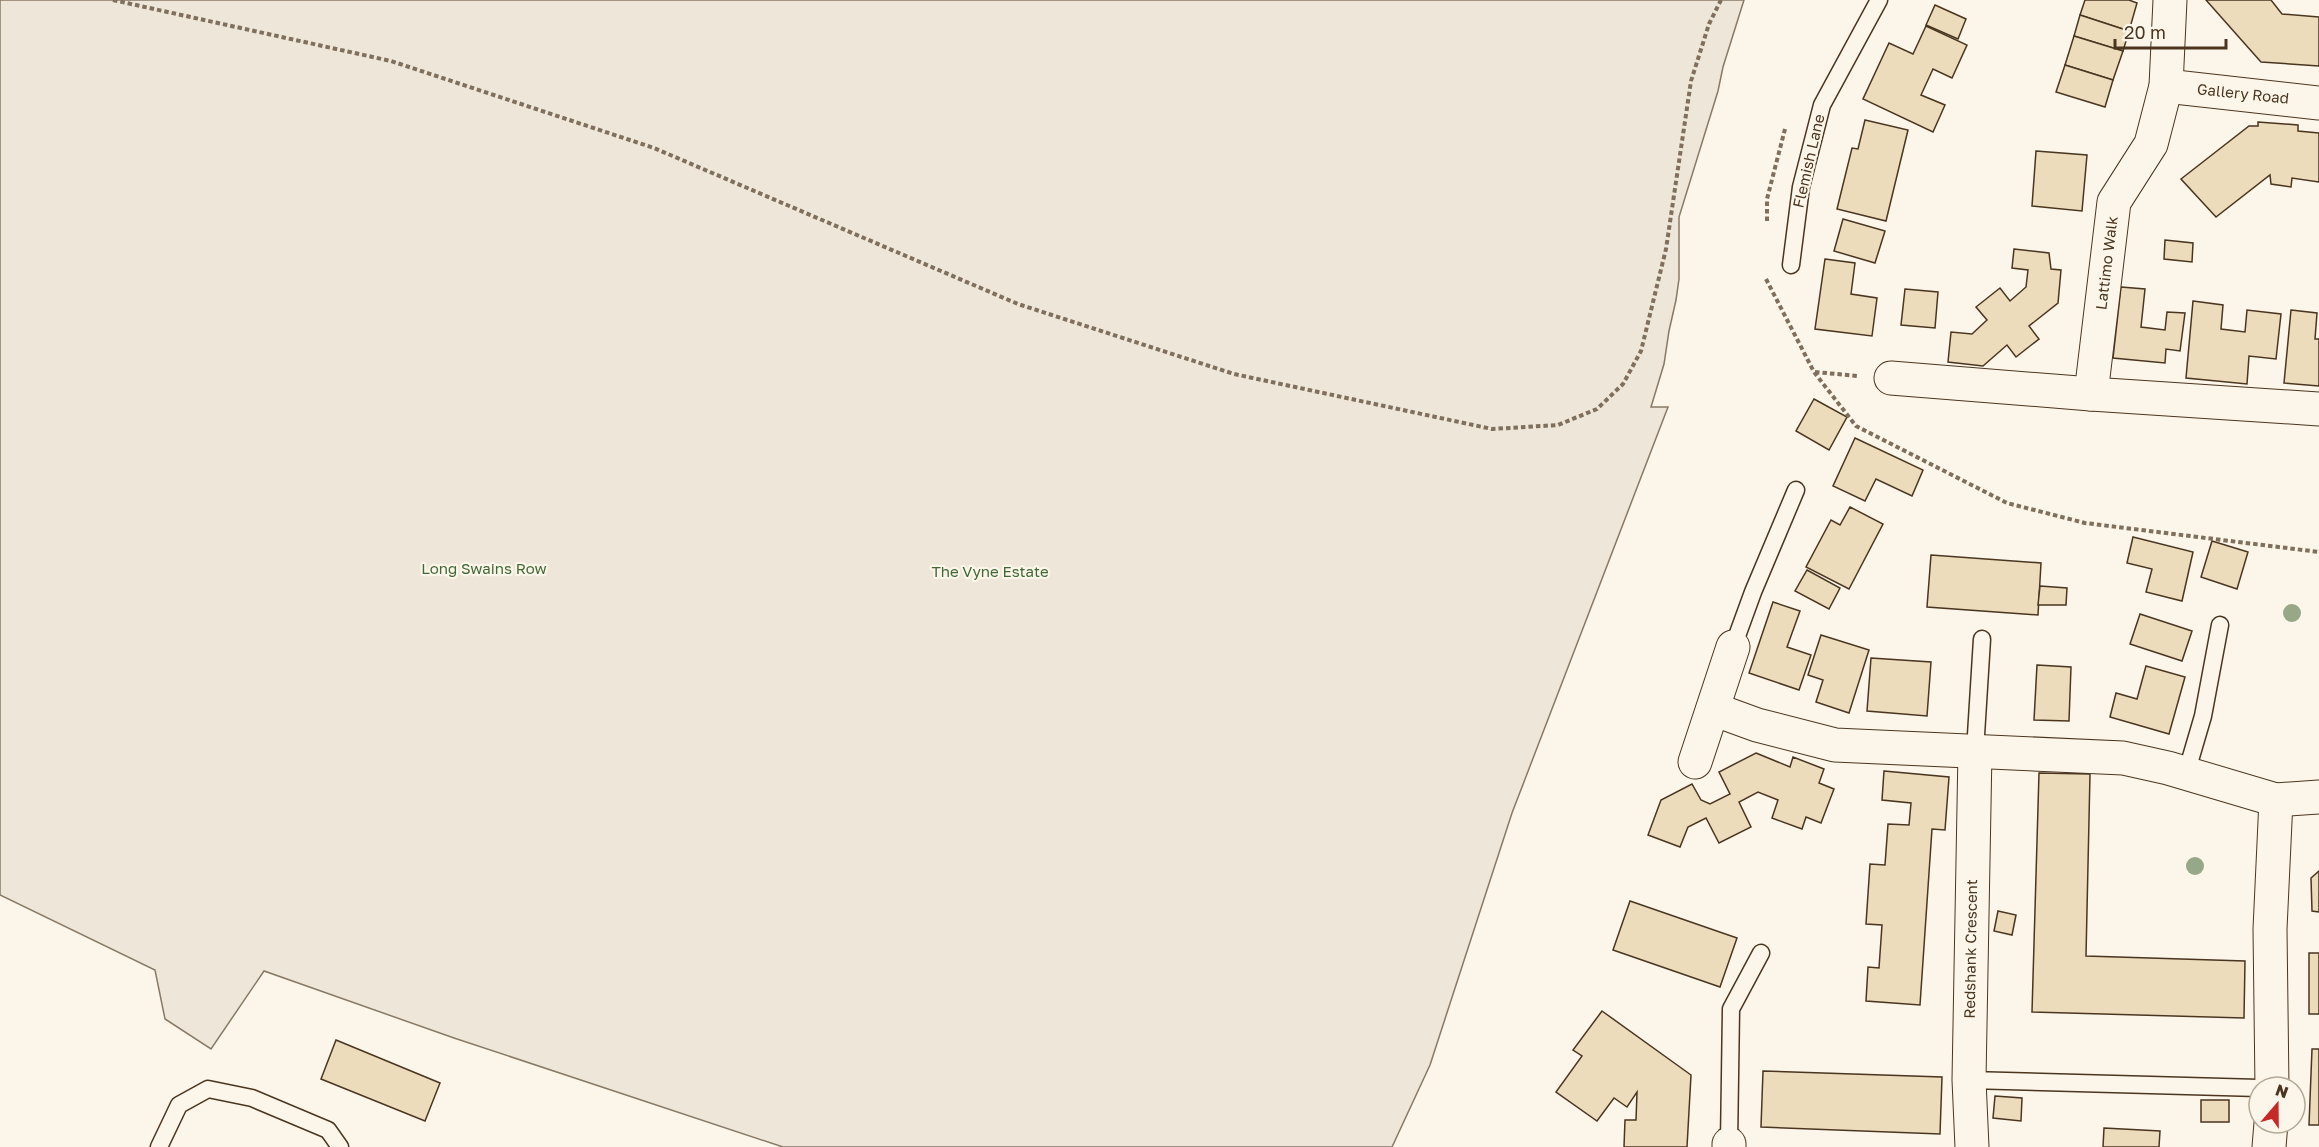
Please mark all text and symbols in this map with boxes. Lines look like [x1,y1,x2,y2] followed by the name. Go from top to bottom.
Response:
[2115,12,2226,50] scale bar
[2124,21,2166,43] text: 20 m
[2196,79,2290,107] street label: Gallery Road
[1789,112,1828,209] street label: Flemish Lane
[2091,214,2121,311] street label: Lattimo Walk
[421,559,547,577] park label: Long Swains Row
[931,562,1049,580] park label: The Vyne Estate
[1960,879,1980,1019] street label: Redshank Crescent
[2247,1075,2307,1135] north arrow
[2273,1079,2291,1102] text: N

